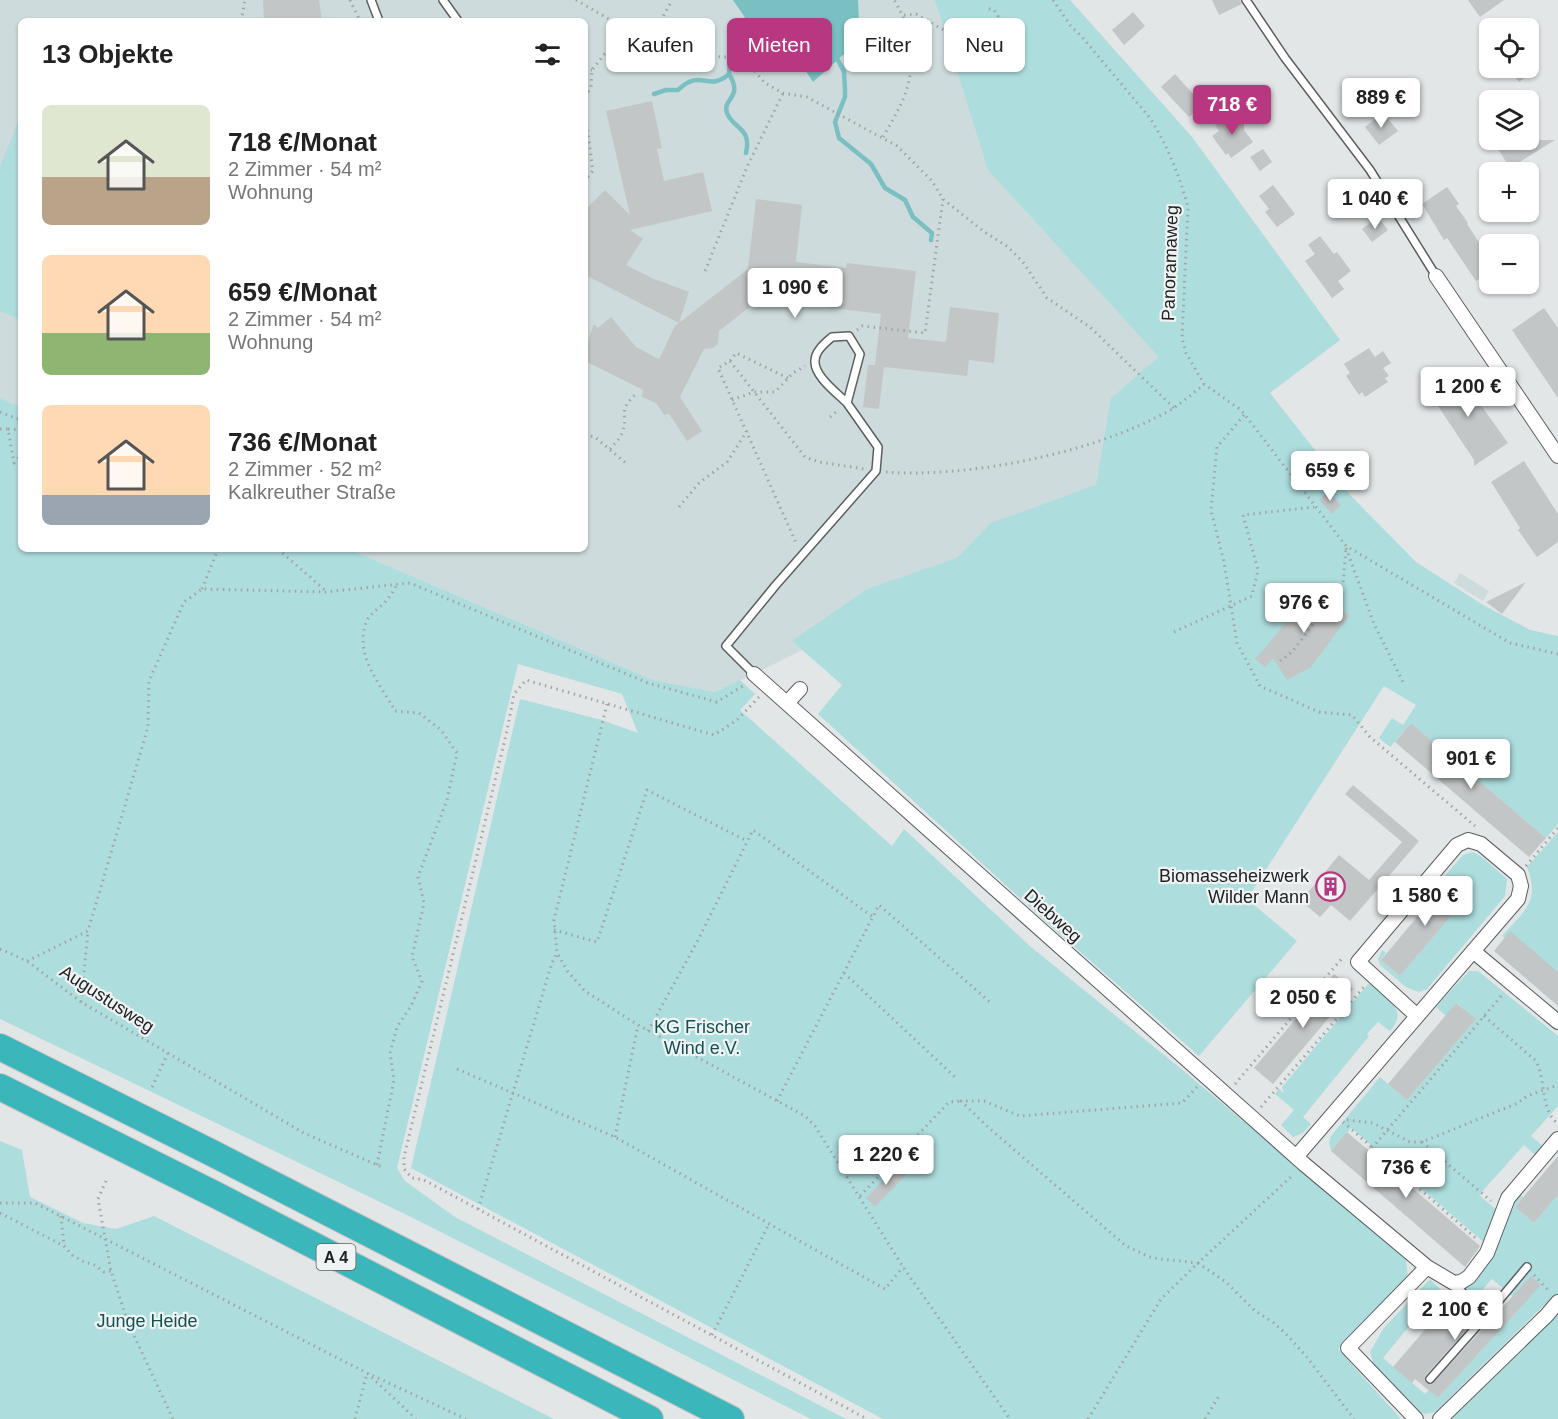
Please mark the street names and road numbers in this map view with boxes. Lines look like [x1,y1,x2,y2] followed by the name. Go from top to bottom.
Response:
[1158,205,1182,321] street label: Panoramaweg
[1020,885,1086,947] street label: Diebweg
[56,961,158,1037] street label: Augustusweg
[316,1244,356,1270] road number: A 4

